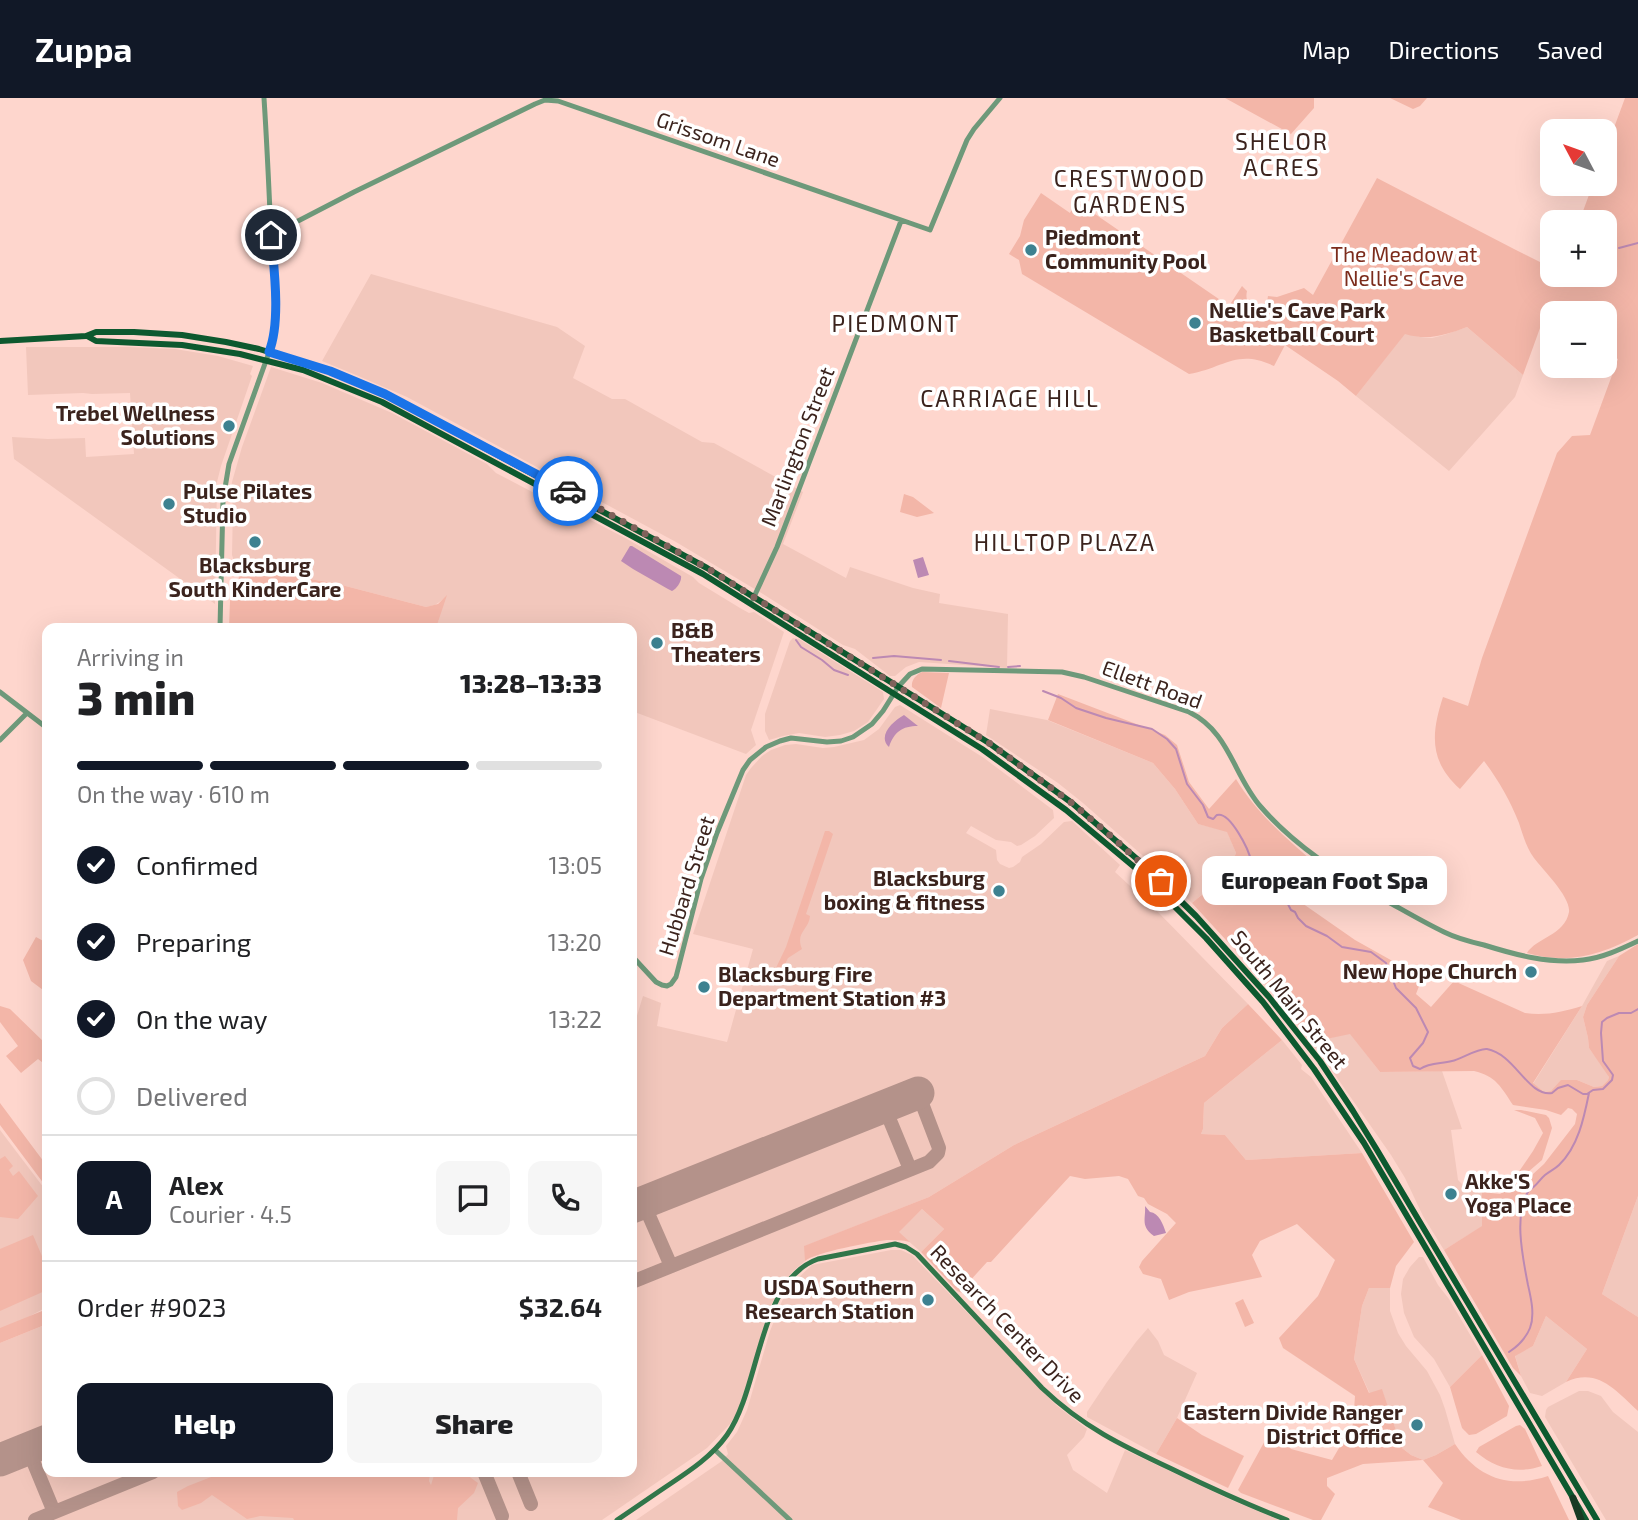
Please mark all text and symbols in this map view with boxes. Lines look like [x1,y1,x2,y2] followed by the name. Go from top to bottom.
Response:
[35,29,132,69] text: Zuppa
[1302,35,1350,64] text: Map
[1388,35,1499,64] text: Directions
[1537,35,1603,64] text: Saved
[653,106,784,171] street label: Grissom Lane
[1540,119,1617,196] north arrow
[1540,119,1617,378] map controls
[1235,127,1329,181] district label: SHELOR ACRES
[1054,164,1206,218] district label: CRESTWOOD GARDENS
[241,205,301,265] pin
[1540,210,1617,287] button: +
[252,216,290,254] icon: home
[1045,224,1207,274] place label: Piedmont Community Pool
[1331,241,1477,290] park label: The Meadow at Nellie's Cave
[1023,242,1039,258] marker: Piedmont Community Pool
[1209,297,1386,346] place label: Nellie's Cave Park Basketball Court
[1540,301,1617,378] button: −
[832,309,960,337] district label: PIEDMONT
[1187,315,1203,331] marker: Nellie's Cave Park Basketball Court
[755,363,839,530] street label: Marlington Street
[920,384,1100,412] district label: CARRIAGE HILL
[56,400,215,449] place label: Trebel Wellness Solutions
[221,418,237,434] marker: Trebel Wellness Solutions
[533,456,603,526] courier
[549,472,587,510] icon: car
[183,478,312,527] place label: Pulse Pilates Studio
[161,496,177,512] marker: Pulse Pilates Studio
[974,528,1156,556] district label: HILLTOP PLAZA
[247,534,263,550] marker: Blacksburg South KinderCare
[169,552,342,601] place label: Blacksburg South KinderCare
[671,617,761,666] place label: B&B Theaters
[649,635,665,651] marker: B&B Theaters
[77,643,184,671] text: Arriving in
[1099,654,1206,713] street label: Ellett Road
[460,667,602,698] text: 13:28–13:33
[77,669,195,724] text: 3 min
[77,780,270,808] text: On the way · 610 m
[652,813,719,958] street label: Hubbard Street
[77,846,115,884] icon: check
[136,849,259,880] text: Confirmed
[548,851,602,879] text: 13:05
[1131,851,1191,911] pin
[1203,856,1448,906] callout: European Foot Spa
[1142,862,1180,900] icon: bag
[824,865,985,914] place label: Blacksburg boxing & fitness
[1221,866,1428,894] text: European Foot Spa
[991,883,1007,899] marker: Blacksburg boxing & fitness
[77,923,115,961] icon: check
[1227,925,1354,1073] street label: South Main Street
[136,926,251,957] text: Preparing
[548,928,602,956] text: 13:20
[1343,958,1517,983] place label: New Hope Church
[718,961,946,1010] place label: Blacksburg Fire Department Station #3
[1523,964,1539,980] marker: New Hope Church
[696,979,712,995] marker: Blacksburg Fire Department Station #3
[77,1000,115,1038] icon: check
[136,1003,267,1034] text: On the way
[549,1005,602,1033] text: 13:22
[136,1080,248,1111] text: Delivered
[436,1161,510,1235] button: chat
[528,1161,602,1235] button: phone
[1465,1168,1572,1217] place label: Akke'S Yoga Place
[169,1169,224,1200] text: Alex
[106,1183,122,1214] text: A
[1443,1186,1459,1202] marker: Akke'S Yoga Place
[169,1200,292,1228] text: Courier · 4.5
[926,1239,1090,1407] street label: Research Center Drive
[745,1274,914,1323] place label: USDA Southern Research Station
[77,1291,227,1322] text: Order #9023
[519,1291,602,1322] text: $32.64
[920,1292,936,1308] marker: USDA Southern Research Station
[77,1383,333,1463] button: Help
[347,1383,602,1463] button: Share
[1183,1399,1403,1448] place label: Eastern Divide Ranger District Office
[1409,1417,1425,1433] marker: Eastern Divide Ranger District Office

